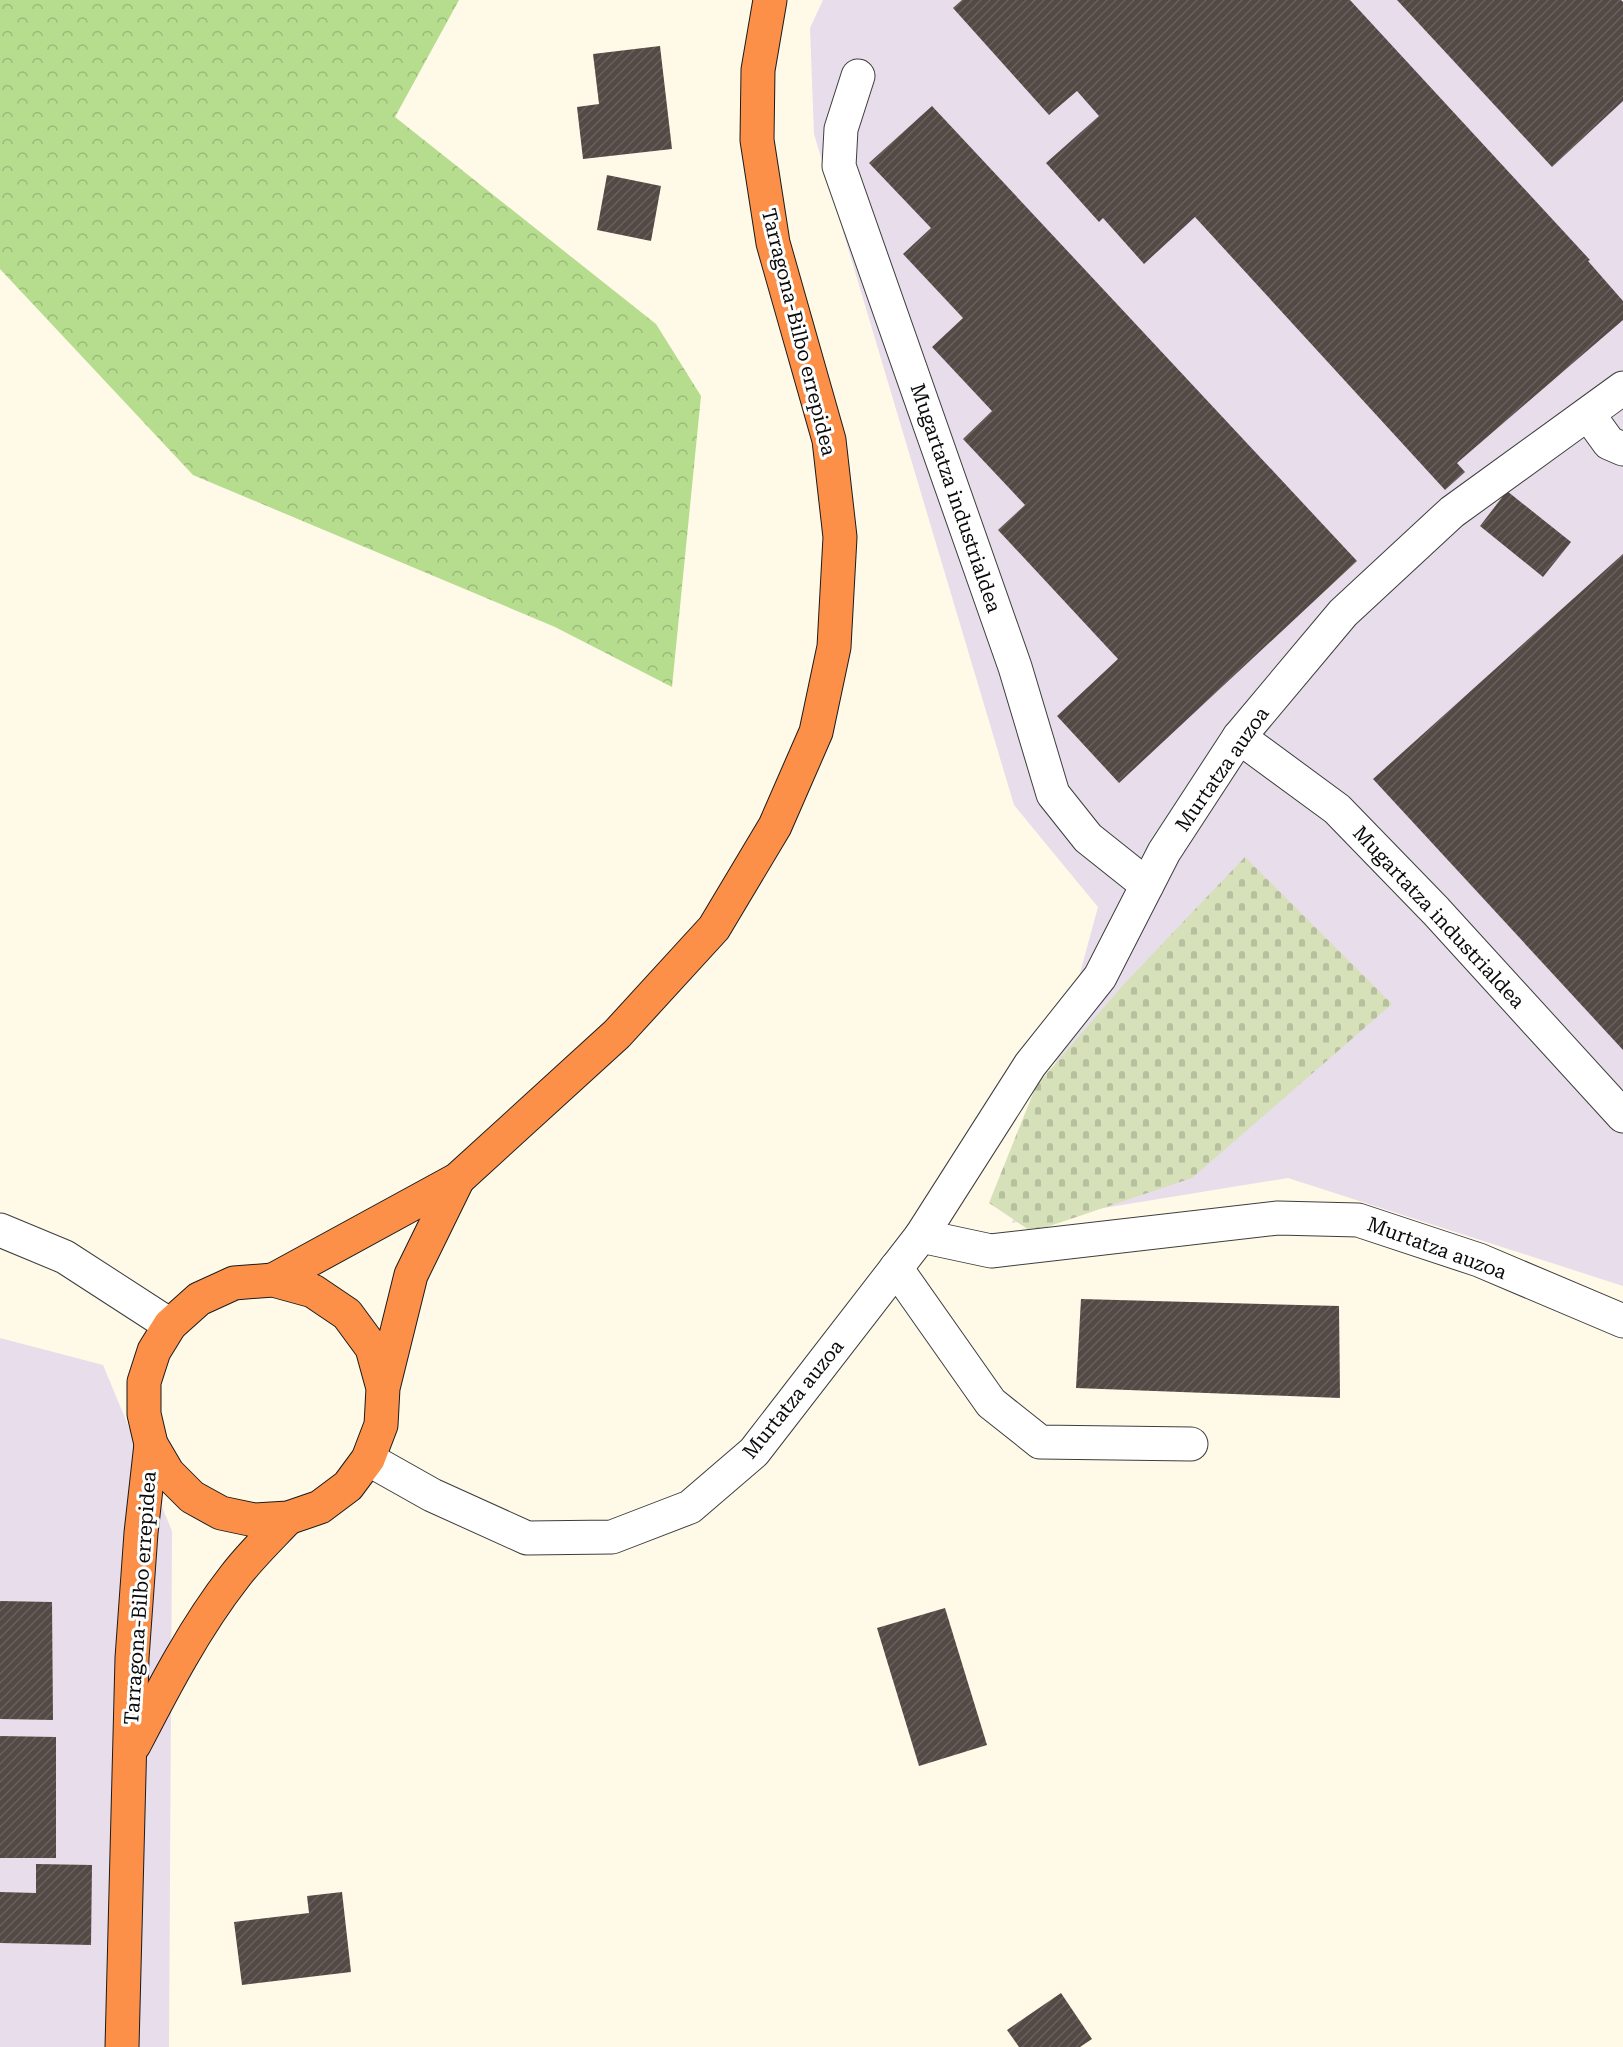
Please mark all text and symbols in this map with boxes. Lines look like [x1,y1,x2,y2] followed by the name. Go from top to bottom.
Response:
[757,206,841,458] street label: Tarragona-Bilbo errepidea
[905,380,1007,616] street label: Mugartatza industrialdea
[1170,702,1274,836] street label: Murtatza auzoa
[1348,821,1530,1013] street label: Mugartatza industrialdea
[1364,1212,1510,1284] street label: Murtatza auzoa
[738,1334,849,1463] street label: Murtatza auzoa
[119,1470,161,1726] street label: Tarragona-Bilbo errepidea

